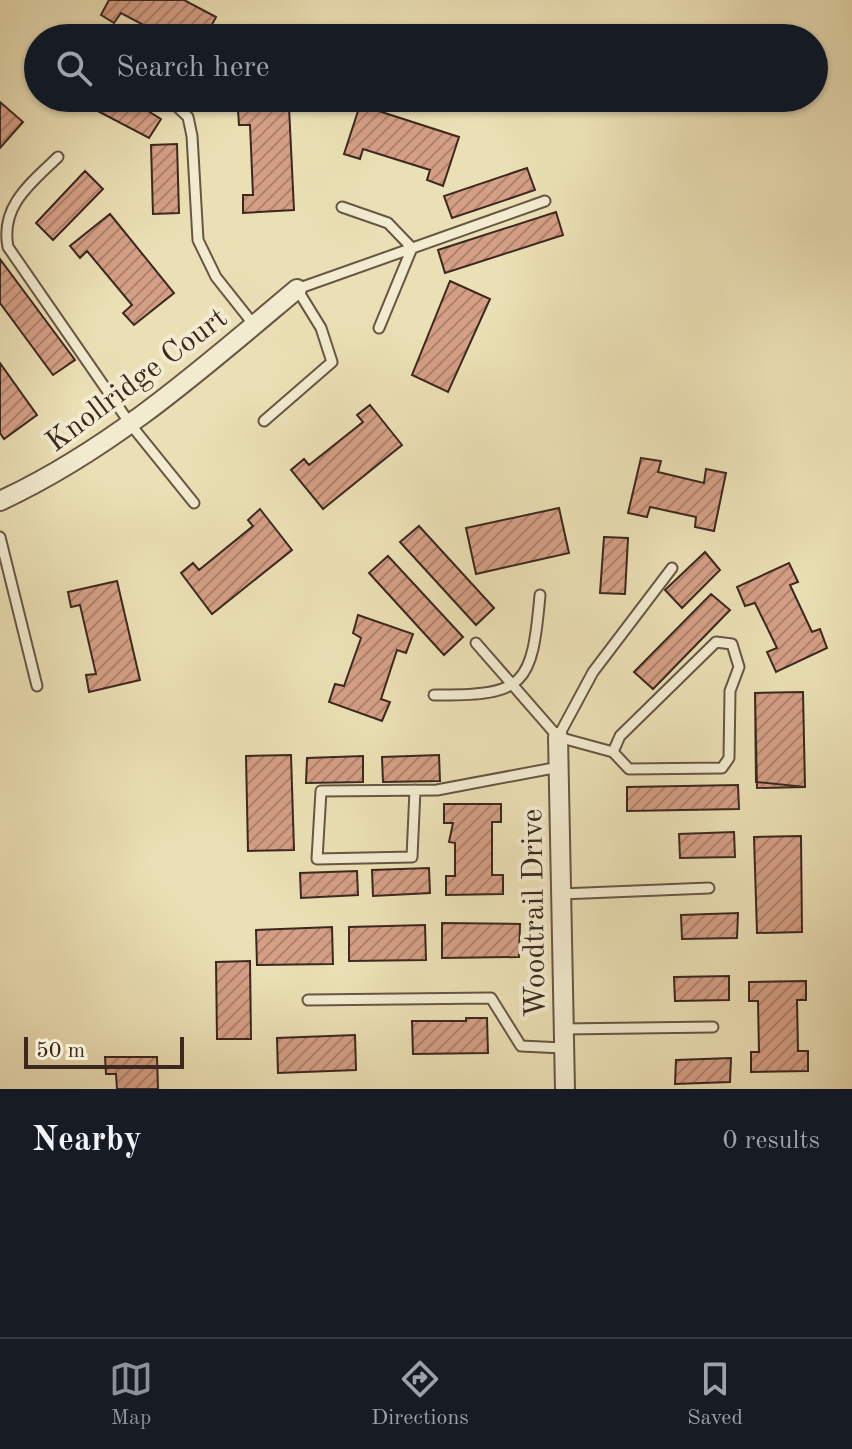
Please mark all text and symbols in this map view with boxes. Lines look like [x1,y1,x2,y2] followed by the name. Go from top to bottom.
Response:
[24,24,828,112] search box
[52,46,96,90] icon: search
[116,53,270,83] text: Search here
[41,303,233,458] street label: Knollridge Court
[518,808,552,1018] street label: Woodtrail Drive
[24,1033,184,1069] scale bar
[36,1040,85,1062] text: 50 m
[32,1124,142,1158] text: Nearby
[722,1128,820,1154] text: 0 results
[109,1357,153,1432] tab: Map
[371,1357,469,1432] tab: Directions
[687,1357,743,1432] tab: Saved

